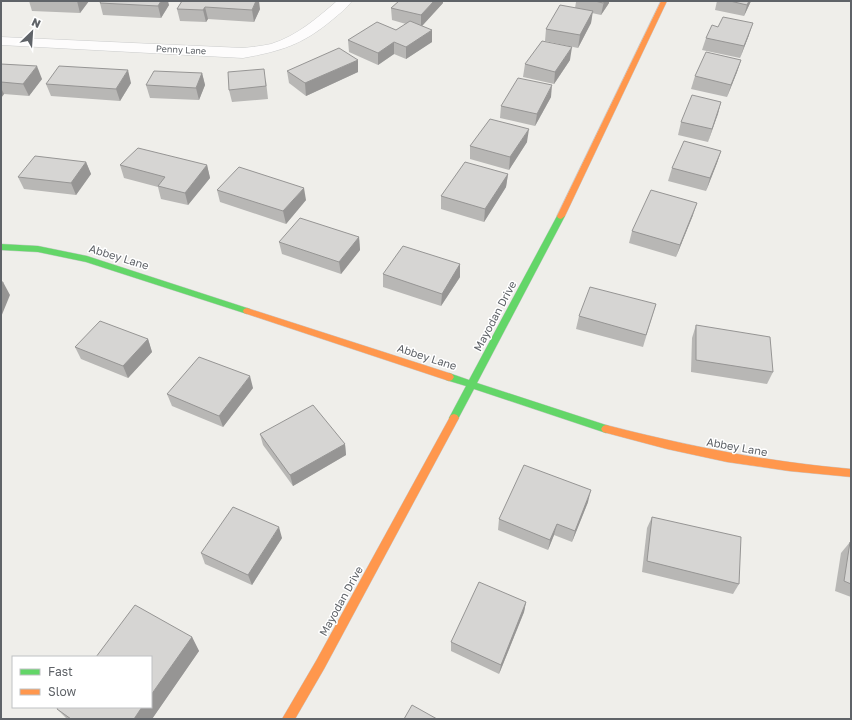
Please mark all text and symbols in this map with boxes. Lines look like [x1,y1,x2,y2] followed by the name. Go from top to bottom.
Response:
[12,12,52,52] north arrow
[30,15,43,30] text: N
[156,43,206,56] street label: Penny Lane
[88,241,151,272] street label: Abbey Lane
[471,278,519,353] street label: Mayodan Drive
[396,341,459,372] street label: Abbey Lane
[706,435,769,458] street label: Abbey Lane
[316,564,365,638] street label: Mayodan Drive
[12,656,152,708] legend
[48,664,73,679] text: Fast
[48,684,76,699] text: Slow

